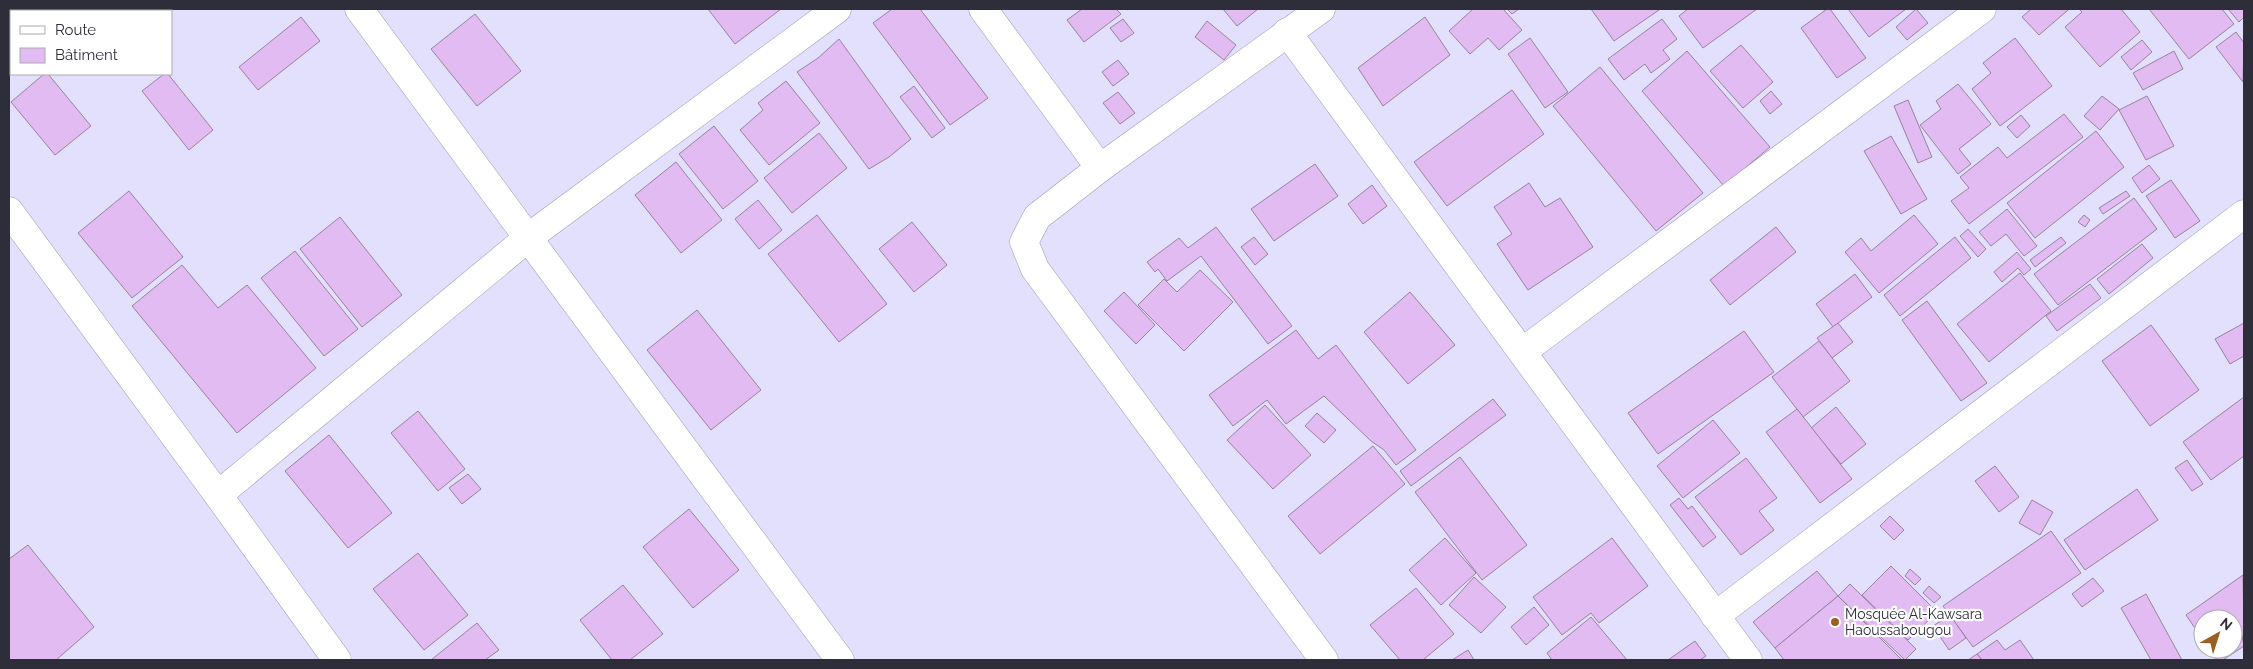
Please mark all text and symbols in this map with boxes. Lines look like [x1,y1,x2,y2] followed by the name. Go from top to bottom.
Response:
[10,10,172,75] legend
[55,21,96,39] text: Route
[55,46,118,64] text: Bâtiment
[1845,606,1982,638] place label: Mosquée Al-Kawsara Haoussabougou
[2193,609,2243,659] north arrow
[2217,614,2235,633] text: N
[1829,616,1841,628] marker: Mosquée Al-Kawsara Haoussabougou

